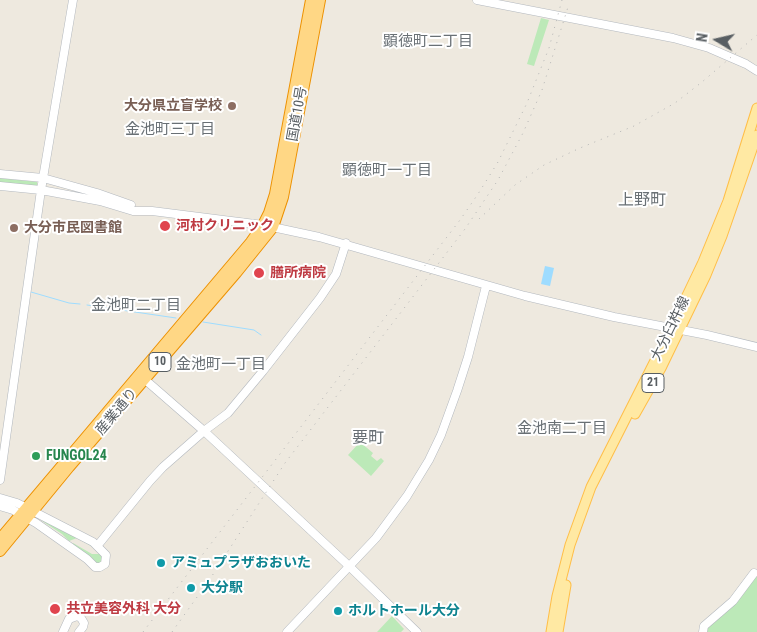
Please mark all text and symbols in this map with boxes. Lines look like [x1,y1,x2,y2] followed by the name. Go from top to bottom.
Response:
[692,15,742,65] north arrow
[694,32,711,43] text: N
[383,33,473,51] district label: 顕徳町二丁目
[285,85,311,143] street label: 国道10号
[124,98,222,114] place label: 大分県立盲学校
[226,100,238,112] marker: 大分県立盲学校
[125,121,215,139] district label: 金池町三丁目
[342,162,432,180] district label: 顕徳町一丁目
[618,191,666,211] district label: 上野町
[176,218,274,234] place label: 河村クリニック
[158,219,172,233] marker: 河村クリニック
[24,220,122,236] place label: 大分市民図書館
[8,222,20,234] marker: 大分市民図書館
[270,265,326,281] place label: 膳所病院
[252,266,266,280] marker: 膳所病院
[648,294,694,364] street label: 大分臼杵線
[91,297,181,315] district label: 金池町二丁目
[149,352,171,372] road number: 10
[176,356,266,374] district label: 金池町一丁目
[642,373,664,392] road number: 21
[93,385,141,439] street label: 産業通り
[517,420,607,438] district label: 金池南二丁目
[352,429,384,449] district label: 要町
[46,448,107,464] place label: FUNGOL24
[30,450,42,462] marker: FUNGOL24
[171,555,311,571] place label: アミュプラザおおいた
[155,557,167,569] marker: アミュプラザおおいた
[201,580,243,596] place label: 大分駅
[185,582,197,594] marker: 大分駅
[66,601,181,617] place label: 共立美容外科 大分
[48,602,62,616] marker: 共立美容外科 大分
[348,603,460,619] place label: ホルトホール大分
[332,605,344,617] marker: ホルトホール大分

